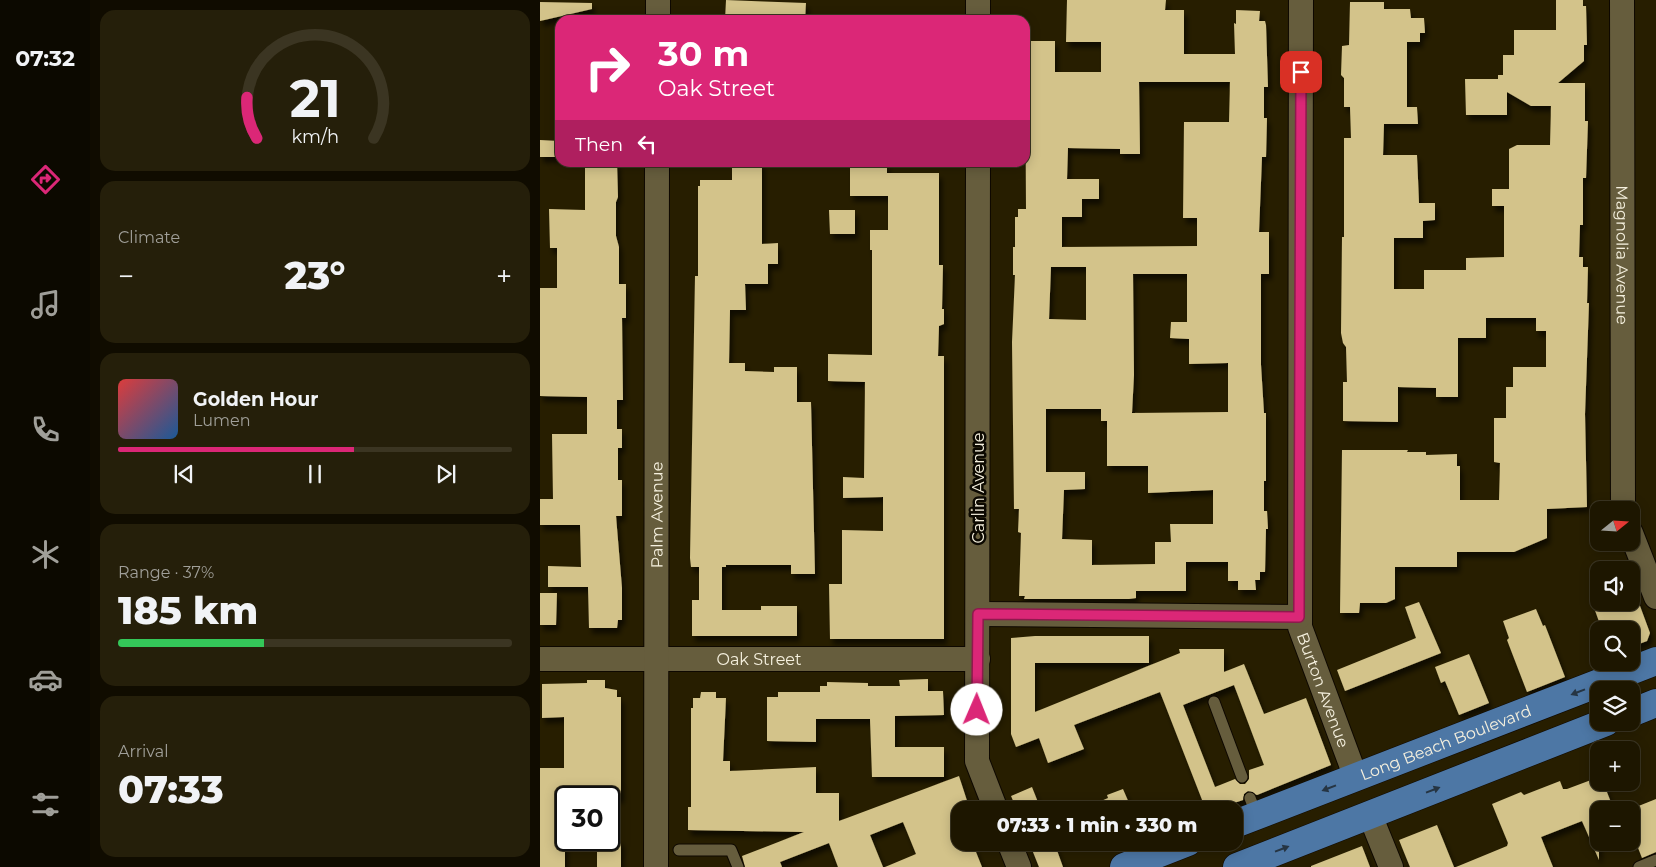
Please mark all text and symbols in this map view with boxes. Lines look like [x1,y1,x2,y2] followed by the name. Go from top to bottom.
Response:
[658,32,749,75] text: 30 m
[575,35,640,100] icon: right
[15,45,75,72] text: 07:32
[1280,51,1322,93] pin
[1287,58,1315,86] icon: arrive
[289,67,341,130] text: 21
[658,75,775,102] text: Oak Street
[291,126,339,147] text: km/h
[633,130,661,158] icon: left
[575,133,623,156] text: Then
[28,162,63,197] icon: directions
[1613,185,1632,325] street label: Magnolia Avenue
[118,228,180,247] text: Climate
[285,252,345,299] text: 23°
[118,259,134,293] text: −
[496,259,512,293] text: +
[28,287,63,322] icon: music
[193,388,319,411] text: Golden Hour
[193,411,251,430] text: Lumen
[28,412,63,447] icon: phone
[969,433,988,543] street label: Carlin Avenue
[170,460,198,488] icon: previous
[301,460,329,488] icon: pause
[432,460,460,488] icon: next
[647,462,666,568] street label: Palm Avenue
[1590,501,1640,551] north arrow
[1590,501,1640,851] map controls
[28,537,63,572] icon: climate
[1590,561,1640,611] button: sound
[118,563,214,582] text: Range · 37%
[118,587,258,634] text: 185 km
[1590,621,1640,671] button: search
[1293,630,1353,750] street label: Burton Avenue
[716,650,802,669] street label: Oak Street
[28,662,63,697] icon: car
[1590,681,1640,731] button: layers
[950,683,1002,735] position arrow
[1571,688,1585,696] one-way arrow
[1358,701,1534,784] street label: Long Beach Boulevard
[1590,741,1640,791] button: +
[118,742,168,761] text: Arrival
[118,766,224,813] text: 07:33
[1321,785,1336,792] one-way arrow
[555,786,620,851] speed limit sign: 30
[1426,786,1441,793] one-way arrow
[28,787,63,822] icon: filters
[1590,801,1640,851] button: −
[997,814,1197,837] text: 07:33 · 1 min · 330 m
[1275,845,1290,853] one-way arrow

